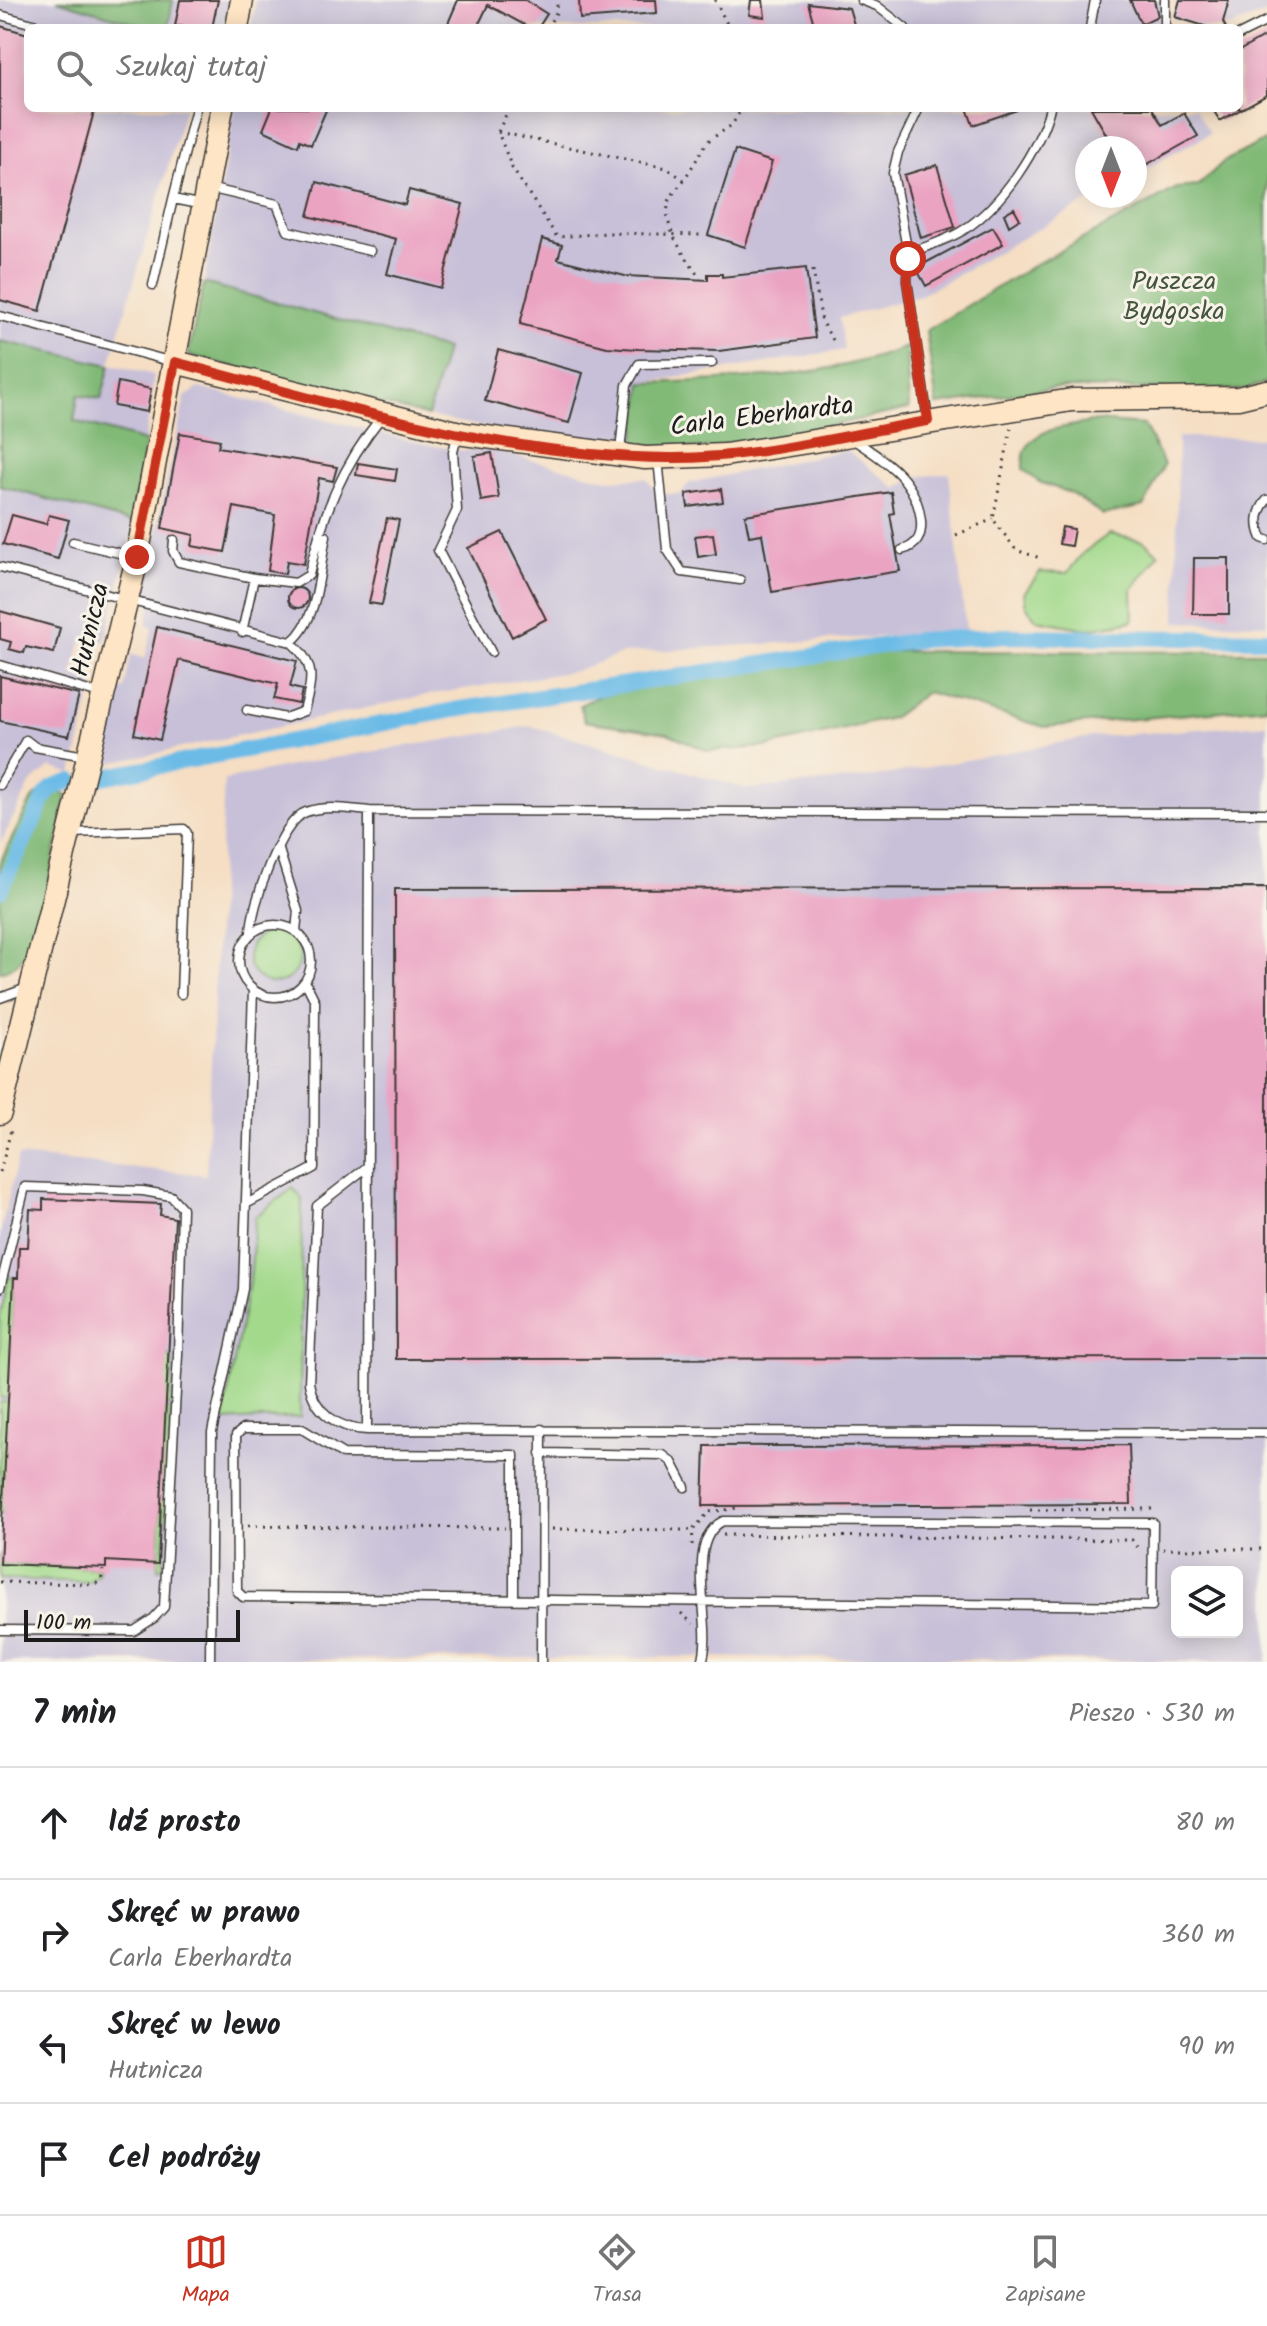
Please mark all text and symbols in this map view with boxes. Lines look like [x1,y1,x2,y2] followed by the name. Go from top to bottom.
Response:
[24,24,1243,112] search box
[116,44,267,92] text: Szukaj tutaj
[52,46,96,90] icon: search
[1075,136,1147,208] north arrow
[890,241,926,277] route start
[1123,261,1225,333] park label: Puszcza Bydgoska
[668,385,856,449] street label: Carla Eberhardta
[119,539,155,575] route end
[60,579,122,681] street label: Hutnicza
[1171,1566,1243,1638] map controls
[1171,1566,1243,1638] button: layers
[24,1606,240,1642] scale bar
[36,1606,91,1641] text: 100 m
[32,1687,117,1741] text: 7 min
[1069,1693,1235,1735] text: Pieszo · 530 m
[108,1799,241,1847] text: Idź prosto
[32,1801,76,1845] icon: ahead
[1175,1802,1235,1844] text: 80 m
[108,1890,300,1938] text: Skręć w prawo
[32,1913,76,1957] icon: right
[1162,1914,1235,1956] text: 360 m
[108,1938,293,1980] text: Carla Eberhardta
[108,2002,281,2050] text: Skręć w lewo
[32,2025,76,2069] icon: left
[1178,2026,1235,2068] text: 90 m
[108,2050,203,2092] text: Hutnicza
[108,2135,260,2183] text: Cel podróży
[32,2137,76,2181] icon: arrive
[181,2230,230,2313] tab: Mapa
[593,2230,642,2313] tab: Trasa
[1005,2230,1086,2313] tab: Zapisane

